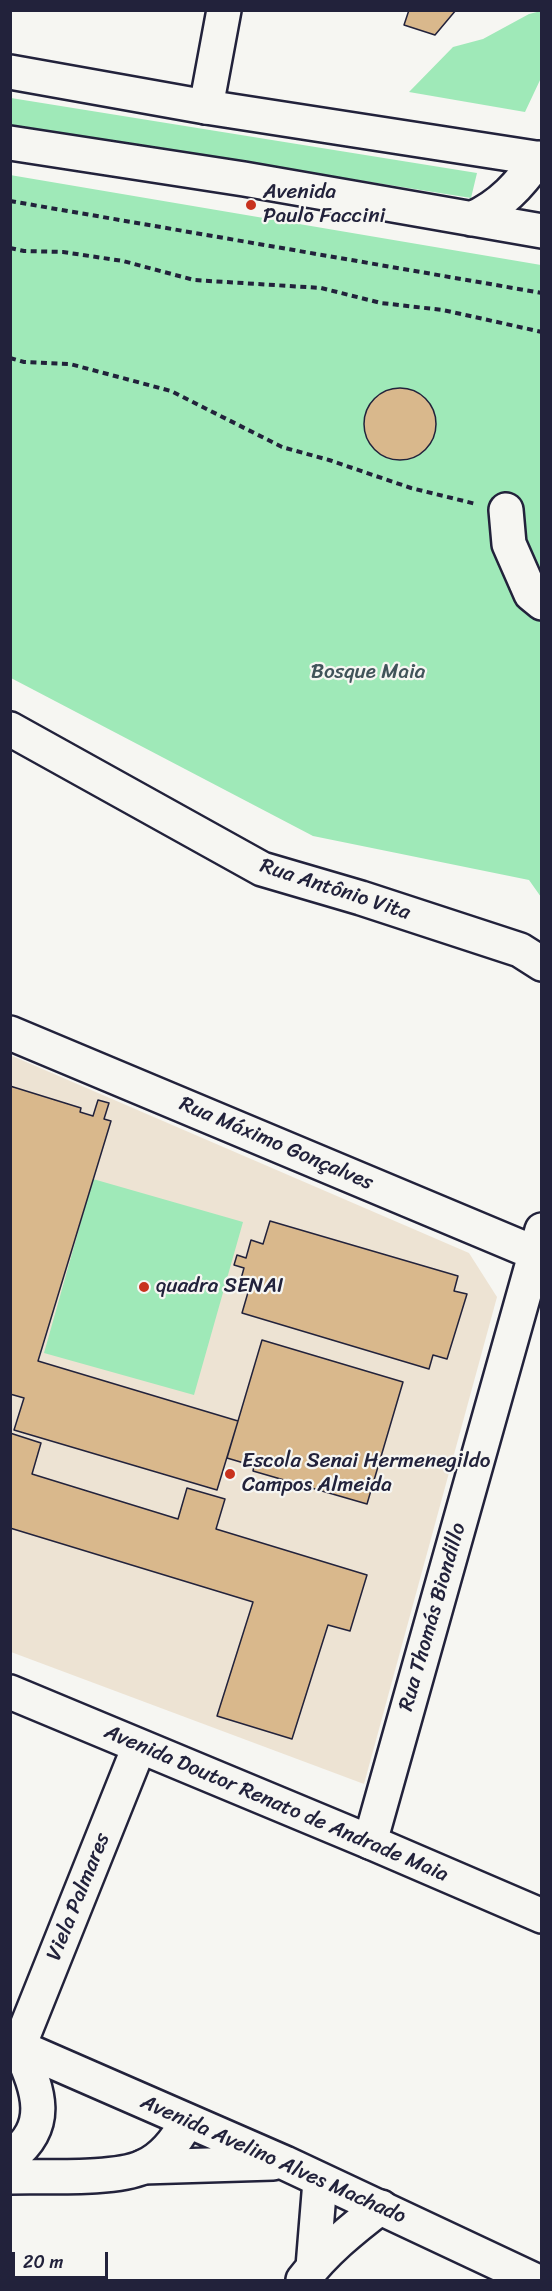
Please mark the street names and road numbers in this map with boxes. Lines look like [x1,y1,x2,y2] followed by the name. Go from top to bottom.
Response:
[257,854,413,926] street label: Rua Antônio Vita
[175,1092,377,1196] street label: Rua Máximo Gonçalves
[394,1520,472,1714] street label: Rua Thomás Biondillo
[100,1720,452,1888] street label: Avenida Doutor Renato de Andrade Maia
[42,1830,116,1964] street label: Viela Palmares
[137,2090,409,2230] street label: Avenida Avelino Alves Machado

